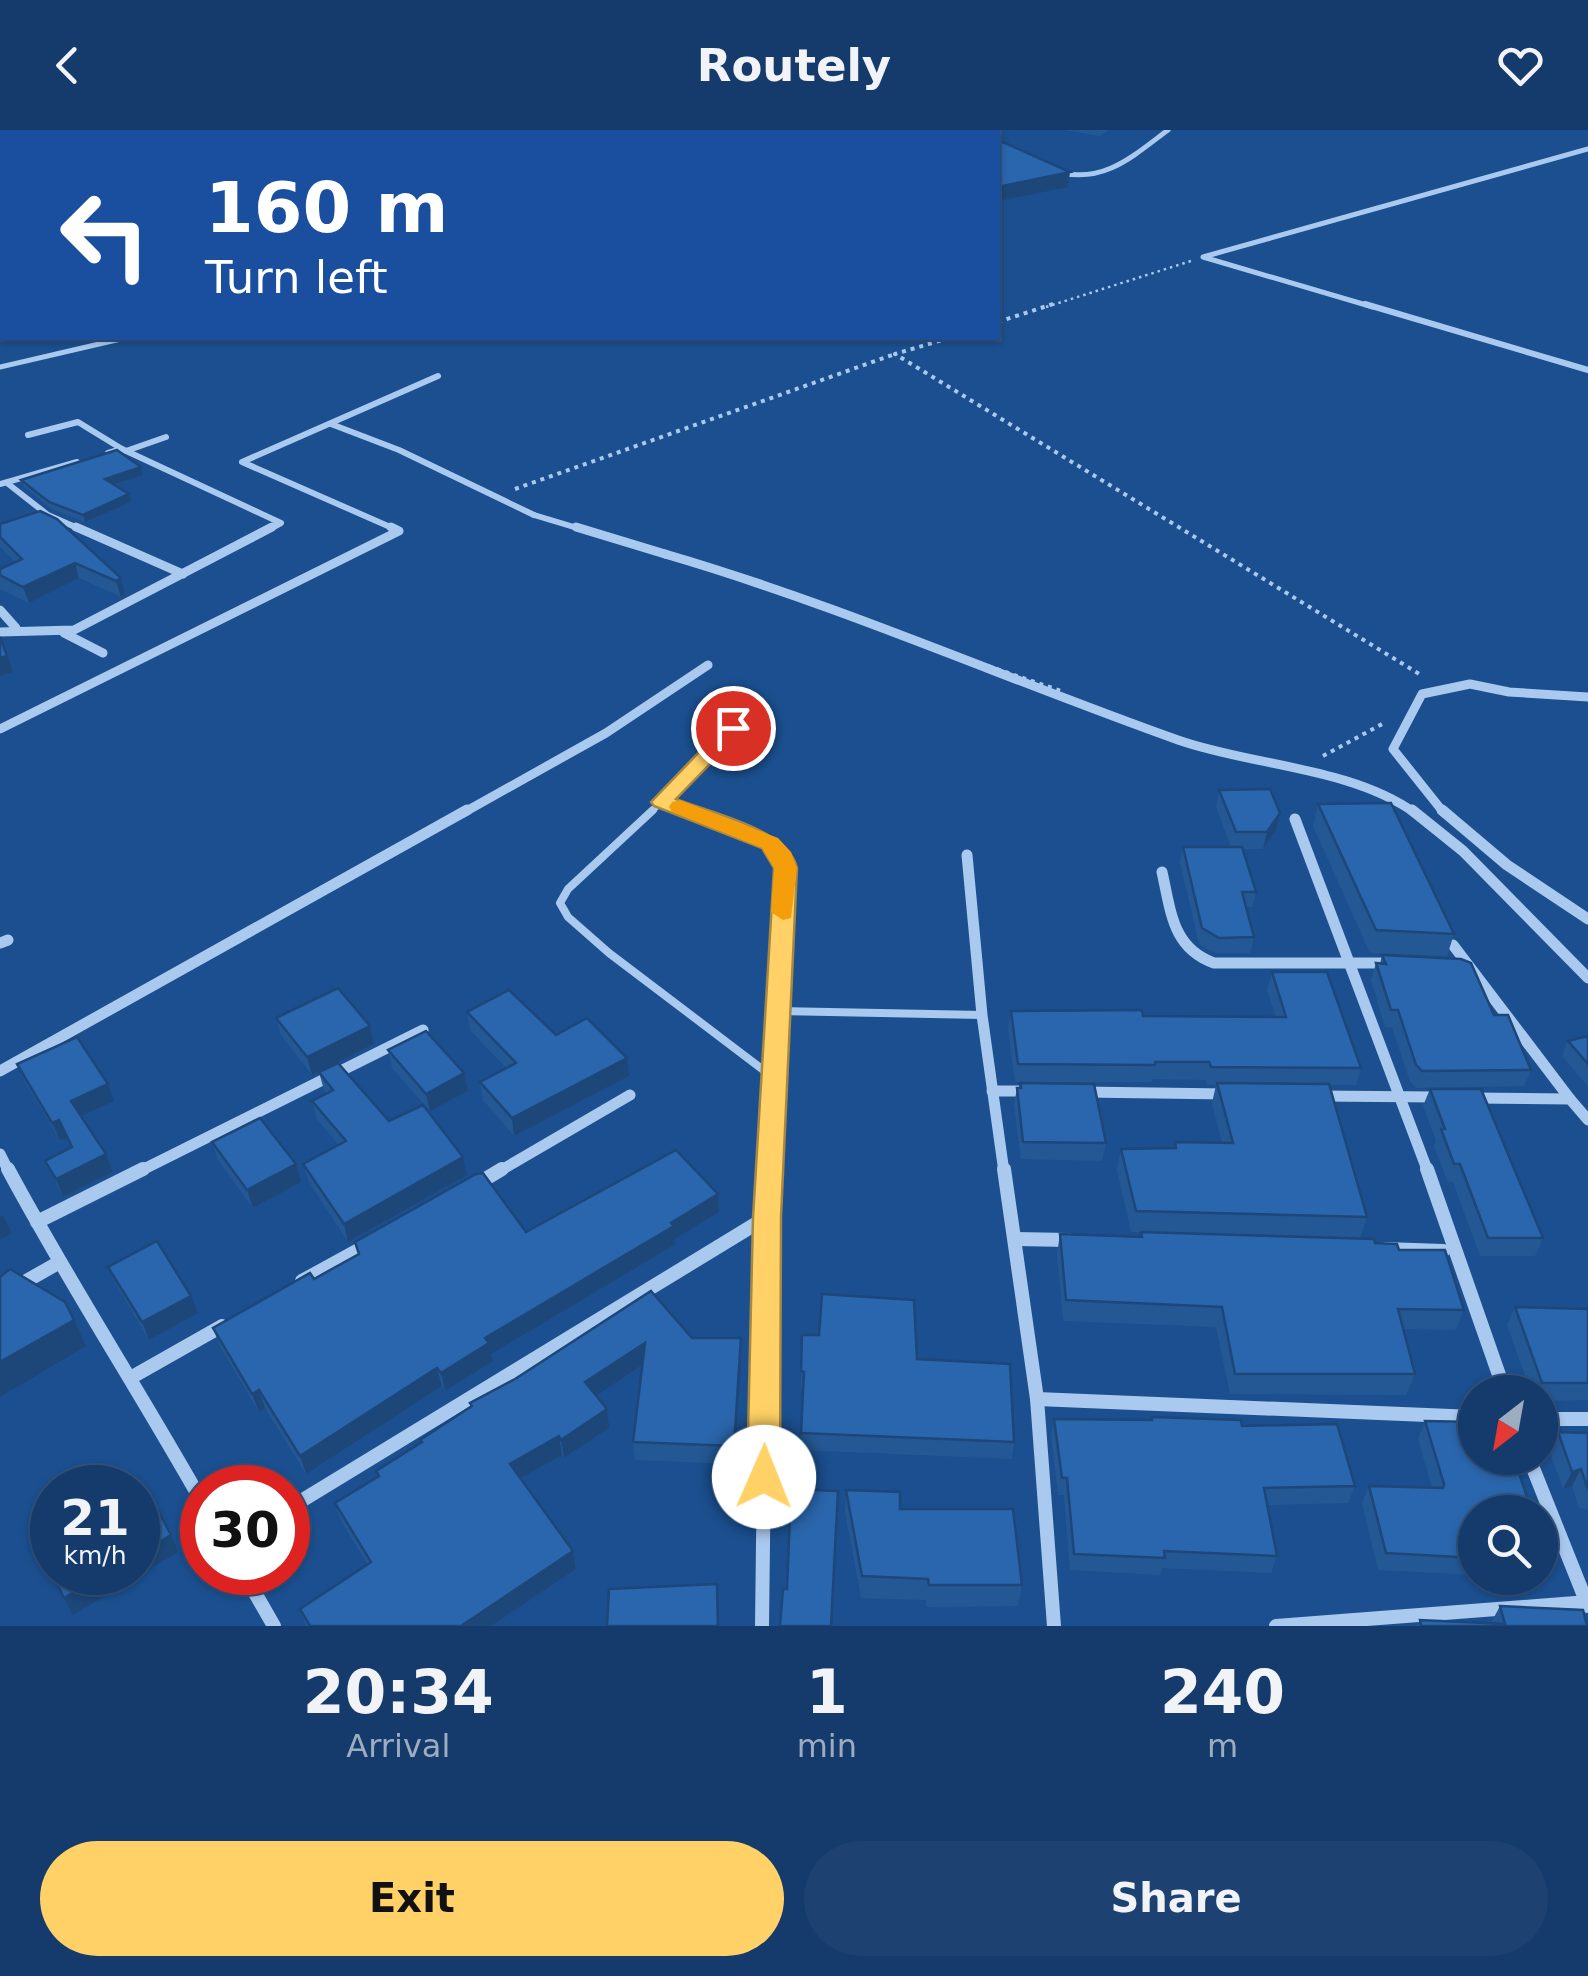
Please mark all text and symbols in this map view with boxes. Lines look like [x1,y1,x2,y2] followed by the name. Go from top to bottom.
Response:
[40,38,95,93] icon: back
[1493,38,1548,93] icon: heart
[697,39,891,92] text: Routely
[205,167,448,249] text: 160 m
[40,170,170,300] icon: left
[205,251,388,304] text: Turn left
[691,686,776,771] pin
[706,701,761,756] icon: arrive
[1458,1375,1558,1475] north arrow
[1458,1375,1558,1595] map controls
[712,1425,816,1529] position arrow
[180,1465,310,1595] speed limit sign: 30
[60,1489,130,1547] text: 21
[1458,1495,1558,1595] button: search
[63,1541,127,1570] text: km/h
[303,1657,494,1727] text: 20:34
[806,1657,848,1727] text: 1
[1160,1657,1285,1727] text: 240
[346,1727,450,1765] text: Arrival
[797,1727,857,1765] text: min
[1207,1727,1238,1765] text: m
[40,1841,784,1956] button: Exit
[804,1841,1548,1956] button: Share

